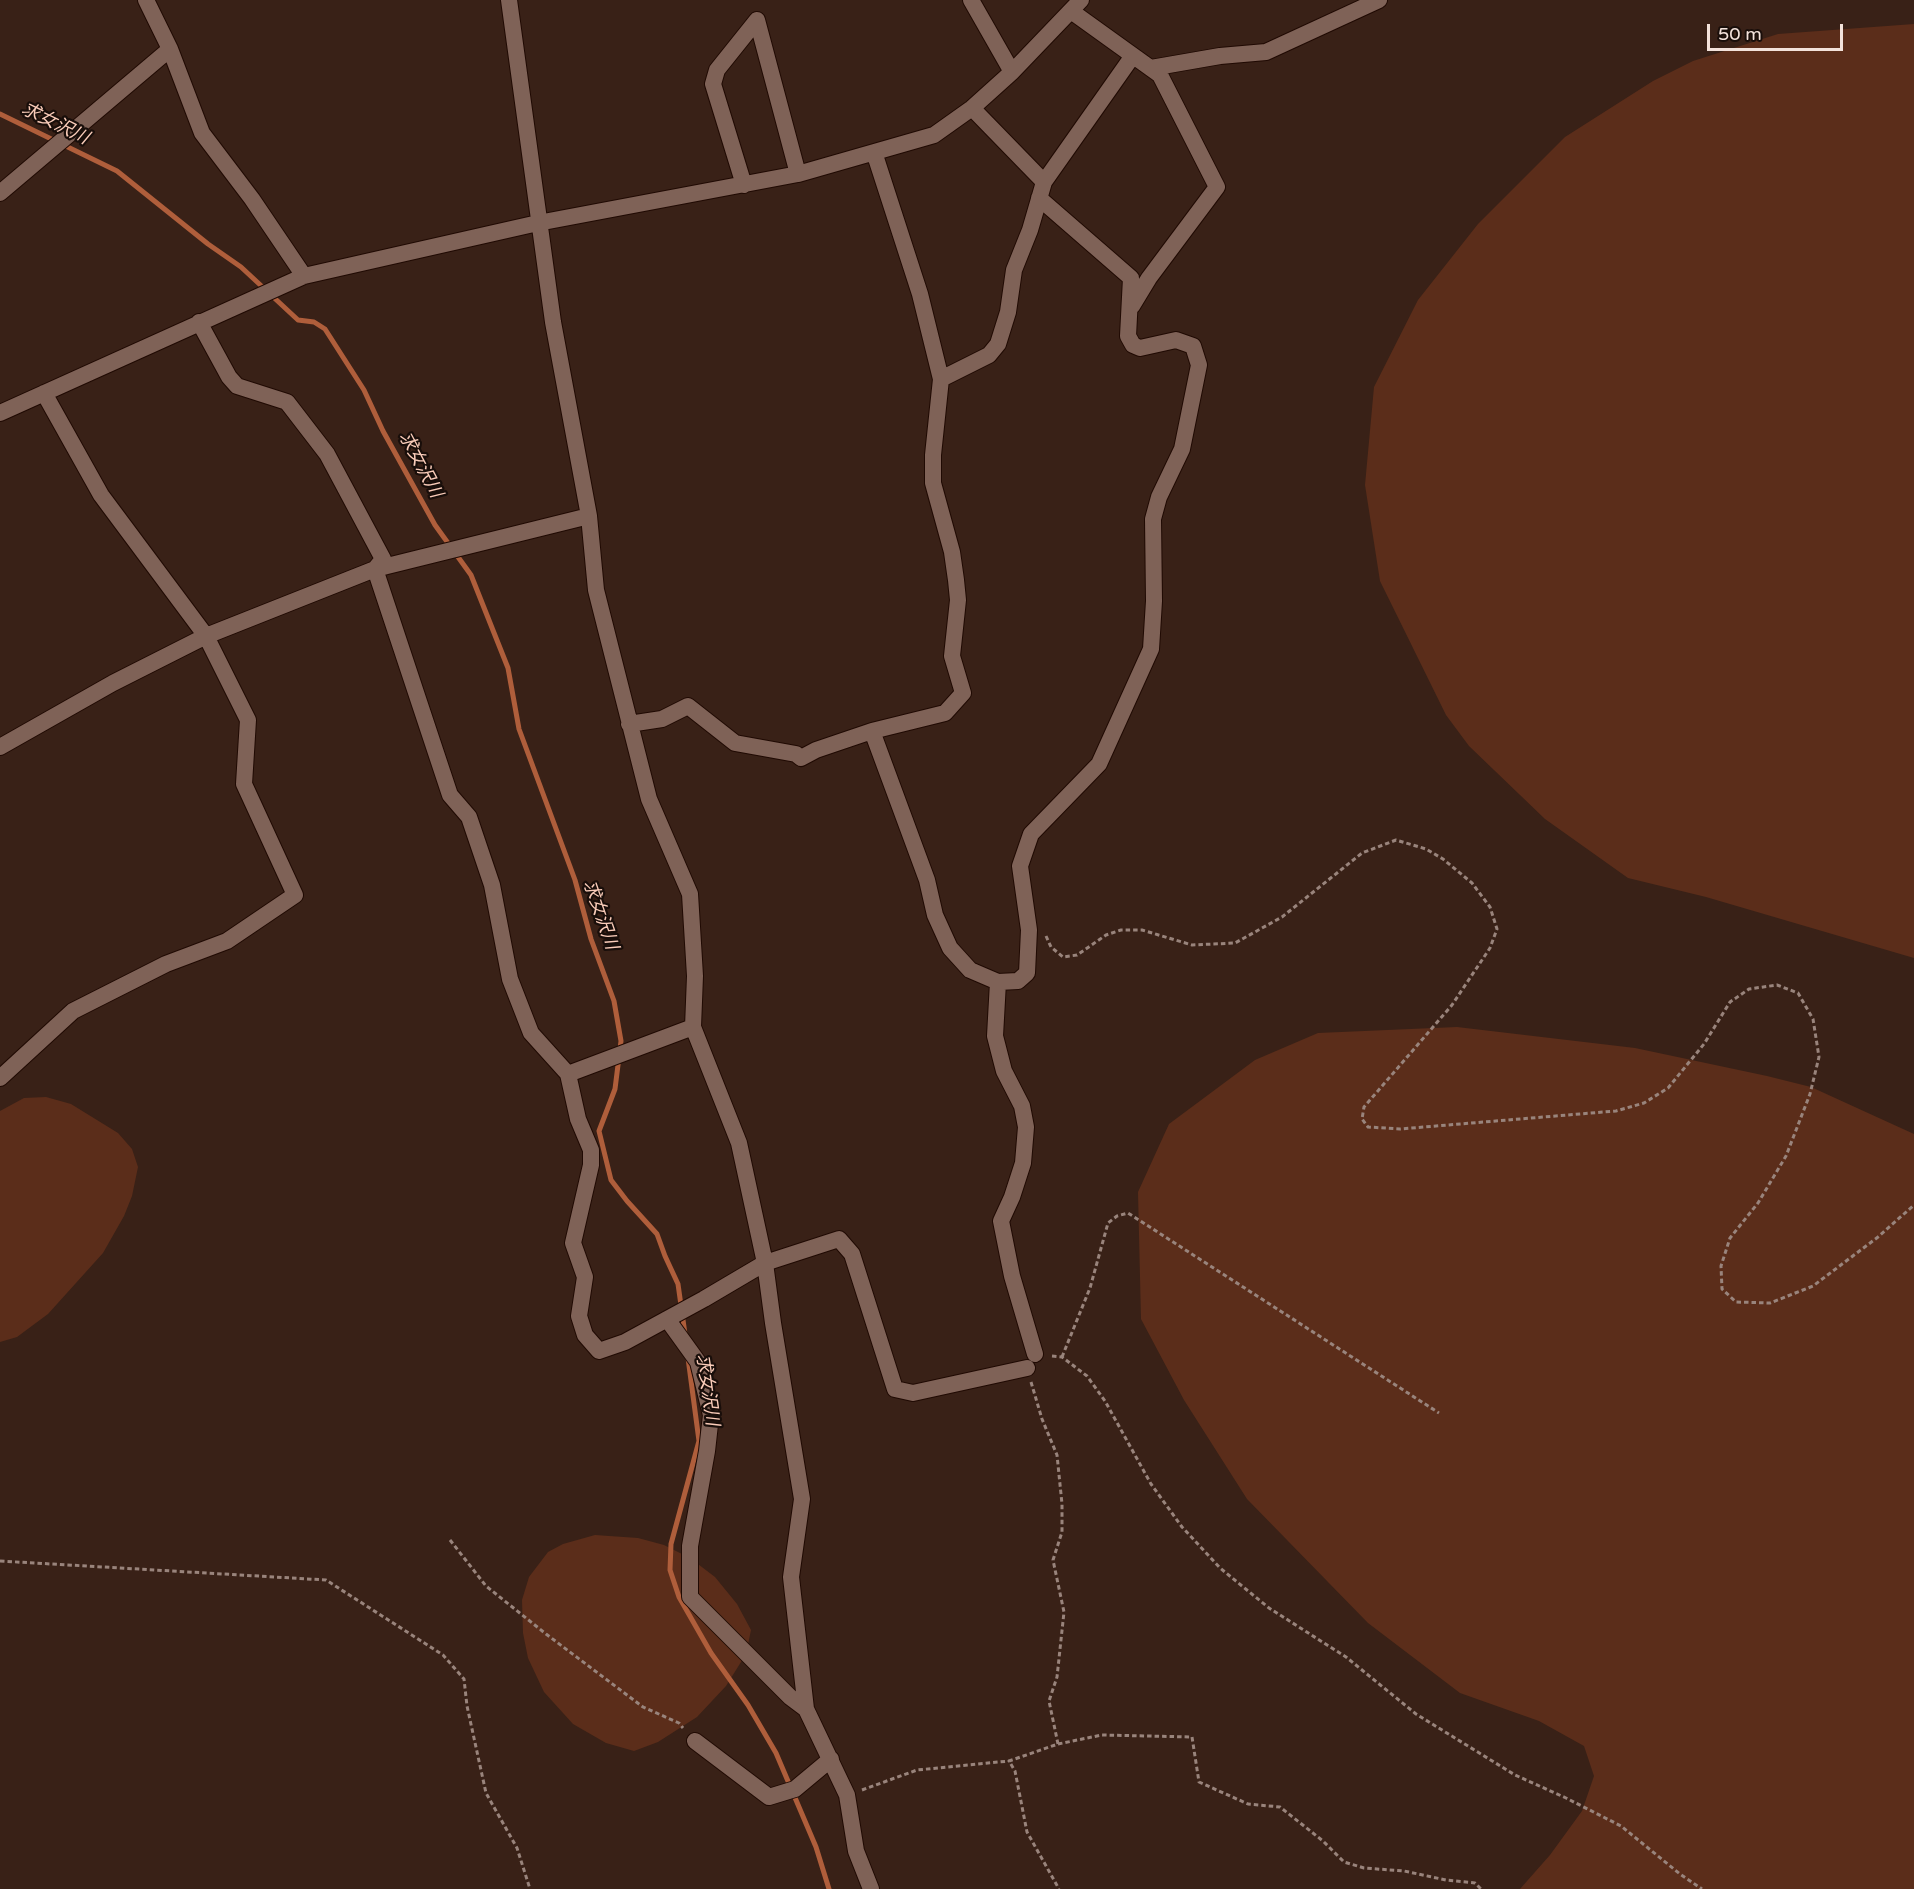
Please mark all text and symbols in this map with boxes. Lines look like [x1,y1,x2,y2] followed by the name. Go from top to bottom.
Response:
[1710,12,1846,50] scale bar
[1718,23,1762,45] text: 50 m
[18,99,92,149] water label: 求女沢川
[394,428,446,502] water label: 求女沢川
[578,877,622,953] water label: 求女沢川
[691,1353,723,1427] water label: 求女沢川

